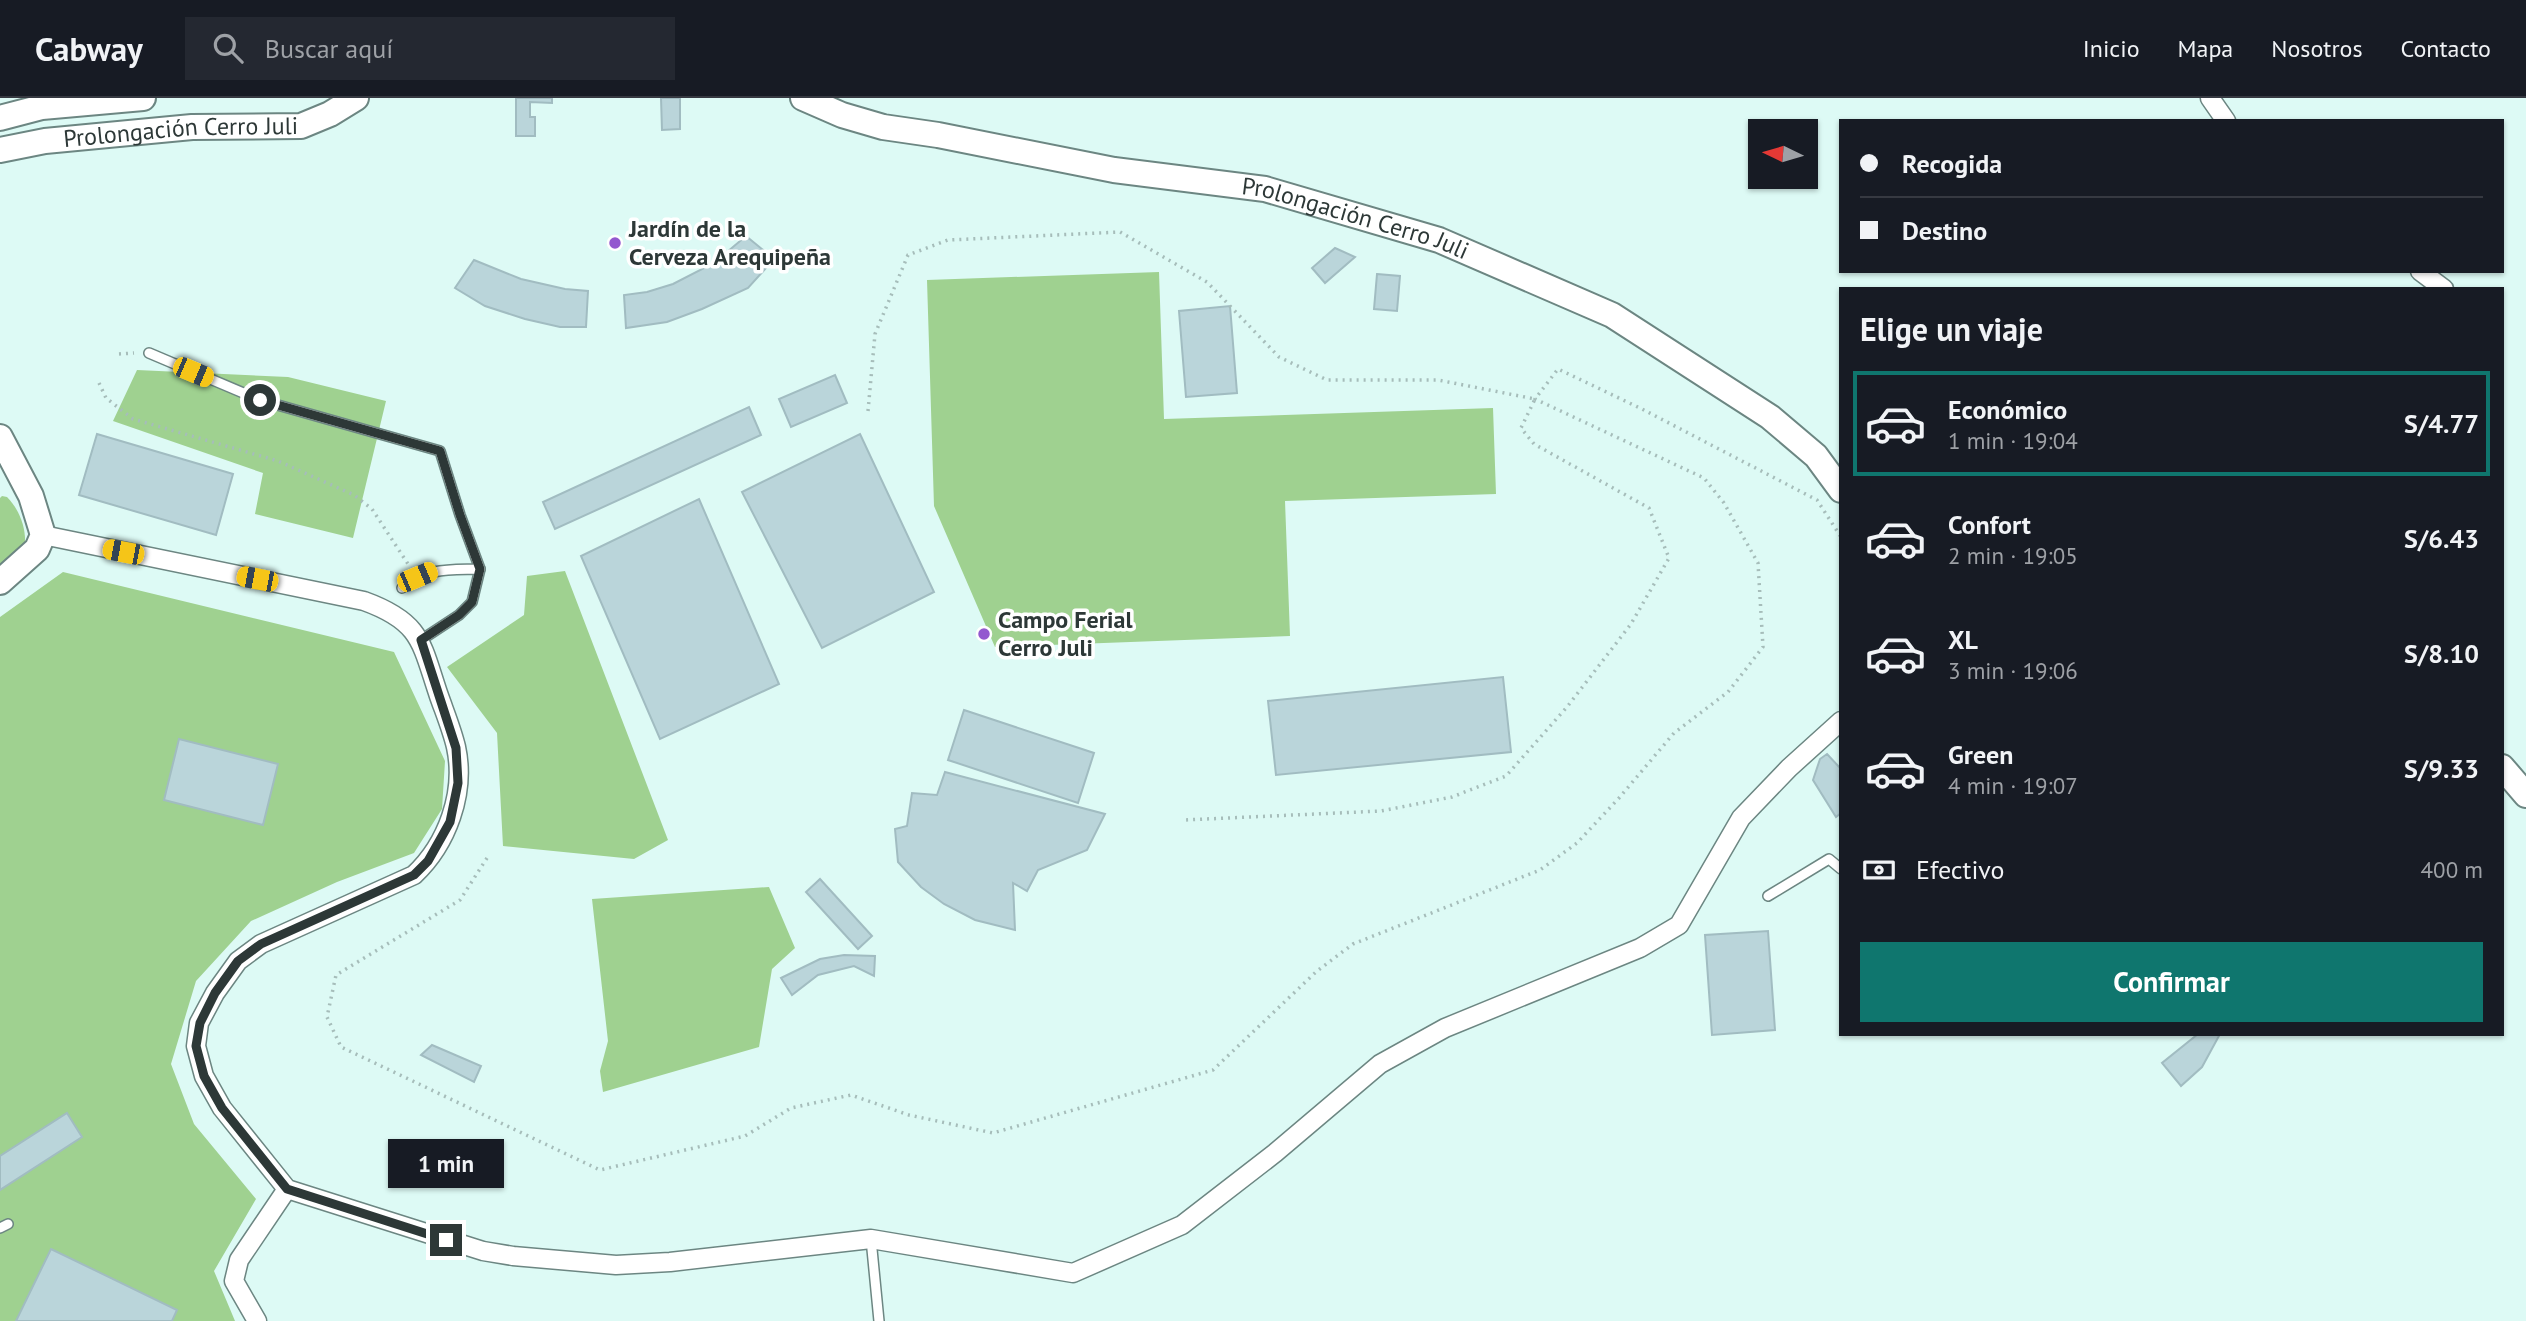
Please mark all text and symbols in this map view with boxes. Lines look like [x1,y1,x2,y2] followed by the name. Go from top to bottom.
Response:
[185,17,675,80] search box
[35,27,143,70] text: Cabway
[209,29,247,67] icon: search
[265,32,393,65] text: Buscar aquí
[2083,33,2140,64] text: Inicio
[2178,33,2233,64] text: Mapa
[2271,33,2363,64] text: Nosotros
[2401,33,2491,64] text: Contacto
[62,110,298,154] street label: Prolongación Cerro Juli
[1748,119,1818,189] north arrow
[1748,119,1818,189] map controls
[1902,147,2002,180] text: Recogida
[1240,170,1474,266] street label: Prolongación Cerro Juli
[628,213,831,272] place label: Jardín de la Cerveza Arequipeña
[1902,214,1987,247] text: Destino
[607,235,623,251] marker: Jardín de la Cerveza Arequipeña
[1860,308,2043,350] text: Elige un viaje
[170,354,217,390] car
[244,384,276,416] route start
[1864,392,1927,455] icon: car
[1948,393,2067,426] text: Económico
[2404,407,2479,440] text: S/4.77
[1948,426,2078,455] text: 1 min · 19:04
[1864,507,1927,570] icon: car
[1948,508,2031,541] text: Confort
[2404,522,2479,555] text: S/6.43
[101,538,146,566] car
[1948,541,2078,570] text: 2 min · 19:05
[394,559,441,595] car
[235,565,280,593] car
[998,604,1133,663] place label: Campo Ferial Cerro Juli
[1864,622,1927,685] icon: car
[1948,623,1978,656] text: XL
[976,626,992,642] marker: Campo Ferial Cerro Juli
[2404,637,2479,670] text: S/8.10
[1948,656,2078,685] text: 3 min · 19:06
[1864,737,1927,800] icon: car
[1948,738,2013,771] text: Green
[2404,752,2479,785] text: S/9.33
[1948,771,2078,800] text: 4 min · 19:07
[1860,851,1898,889] icon: cash
[1916,853,2005,886] text: Efectivo
[2421,855,2483,884] text: 400 m
[1860,942,2483,1022] button: Confirmar
[388,1138,504,1188] callout: 1 min
[418,1149,474,1178] text: 1 min
[430,1224,462,1256] route end

